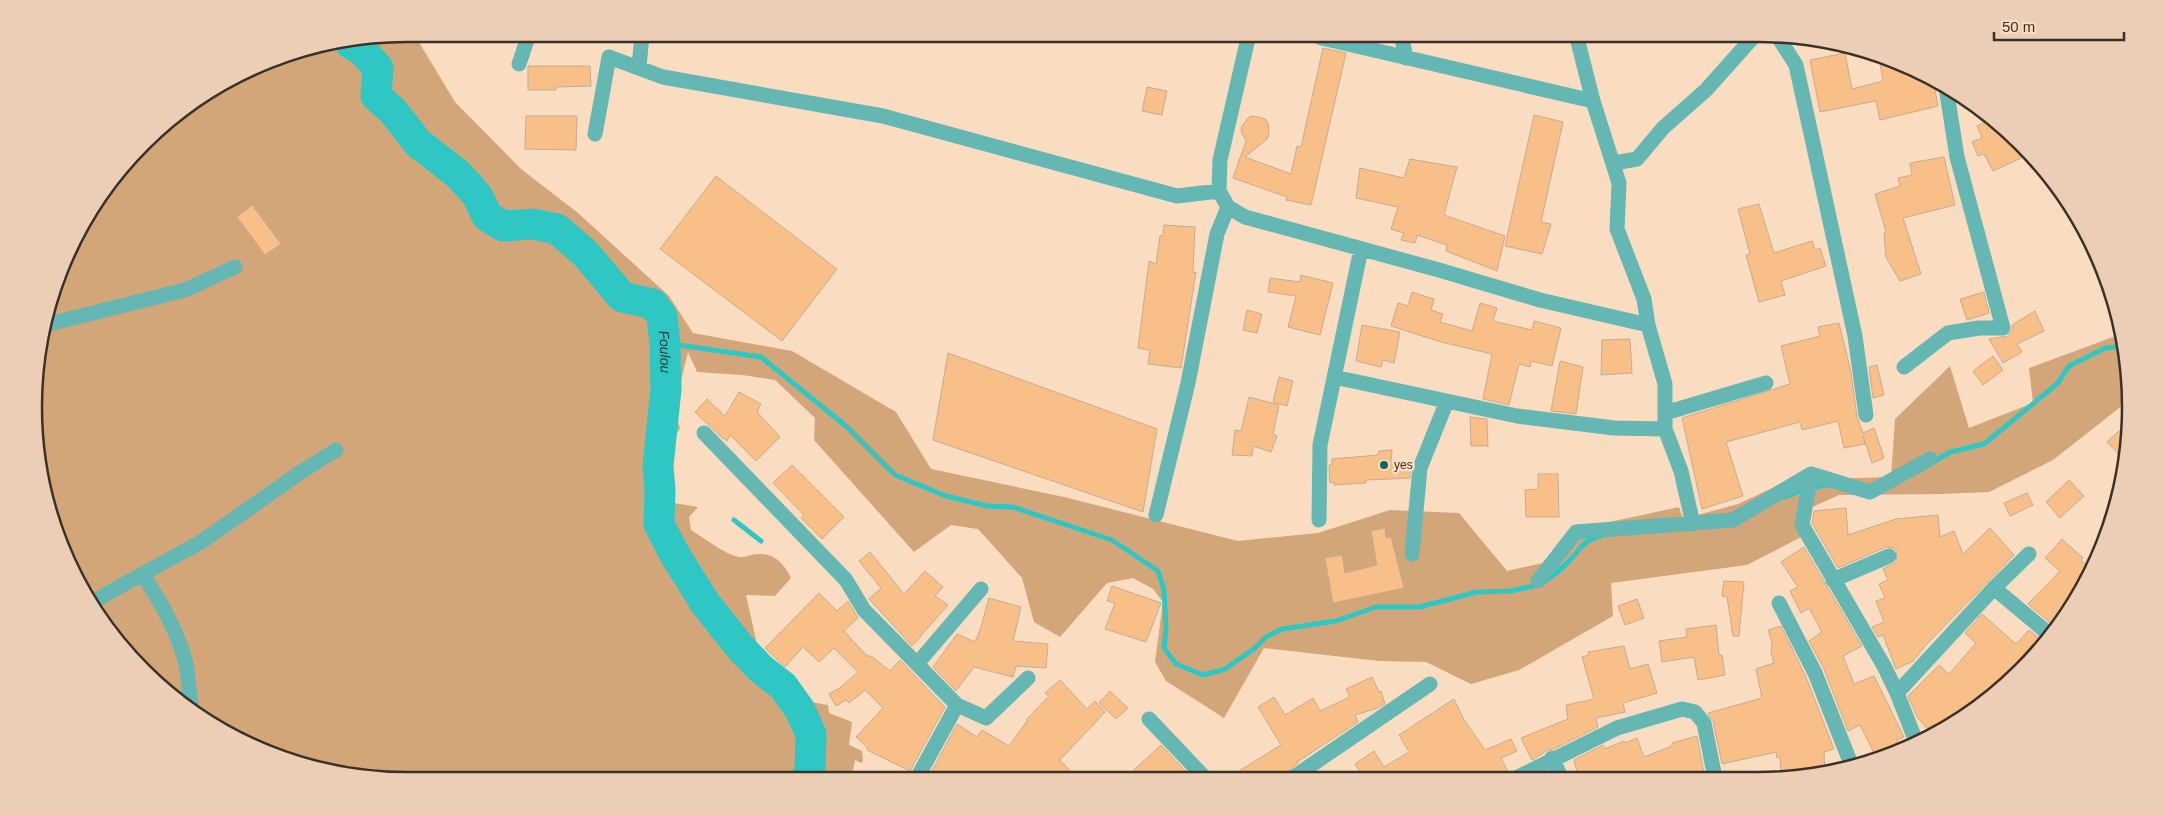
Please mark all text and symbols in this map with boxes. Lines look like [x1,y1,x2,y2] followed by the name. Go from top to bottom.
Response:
[1994,10,2124,42] scale bar
[2002,18,2035,35] text: 50 m
[656,329,674,374] water label: Foulou
[1394,458,1413,472] place label: yes
[1378,459,1390,471] marker: yes

